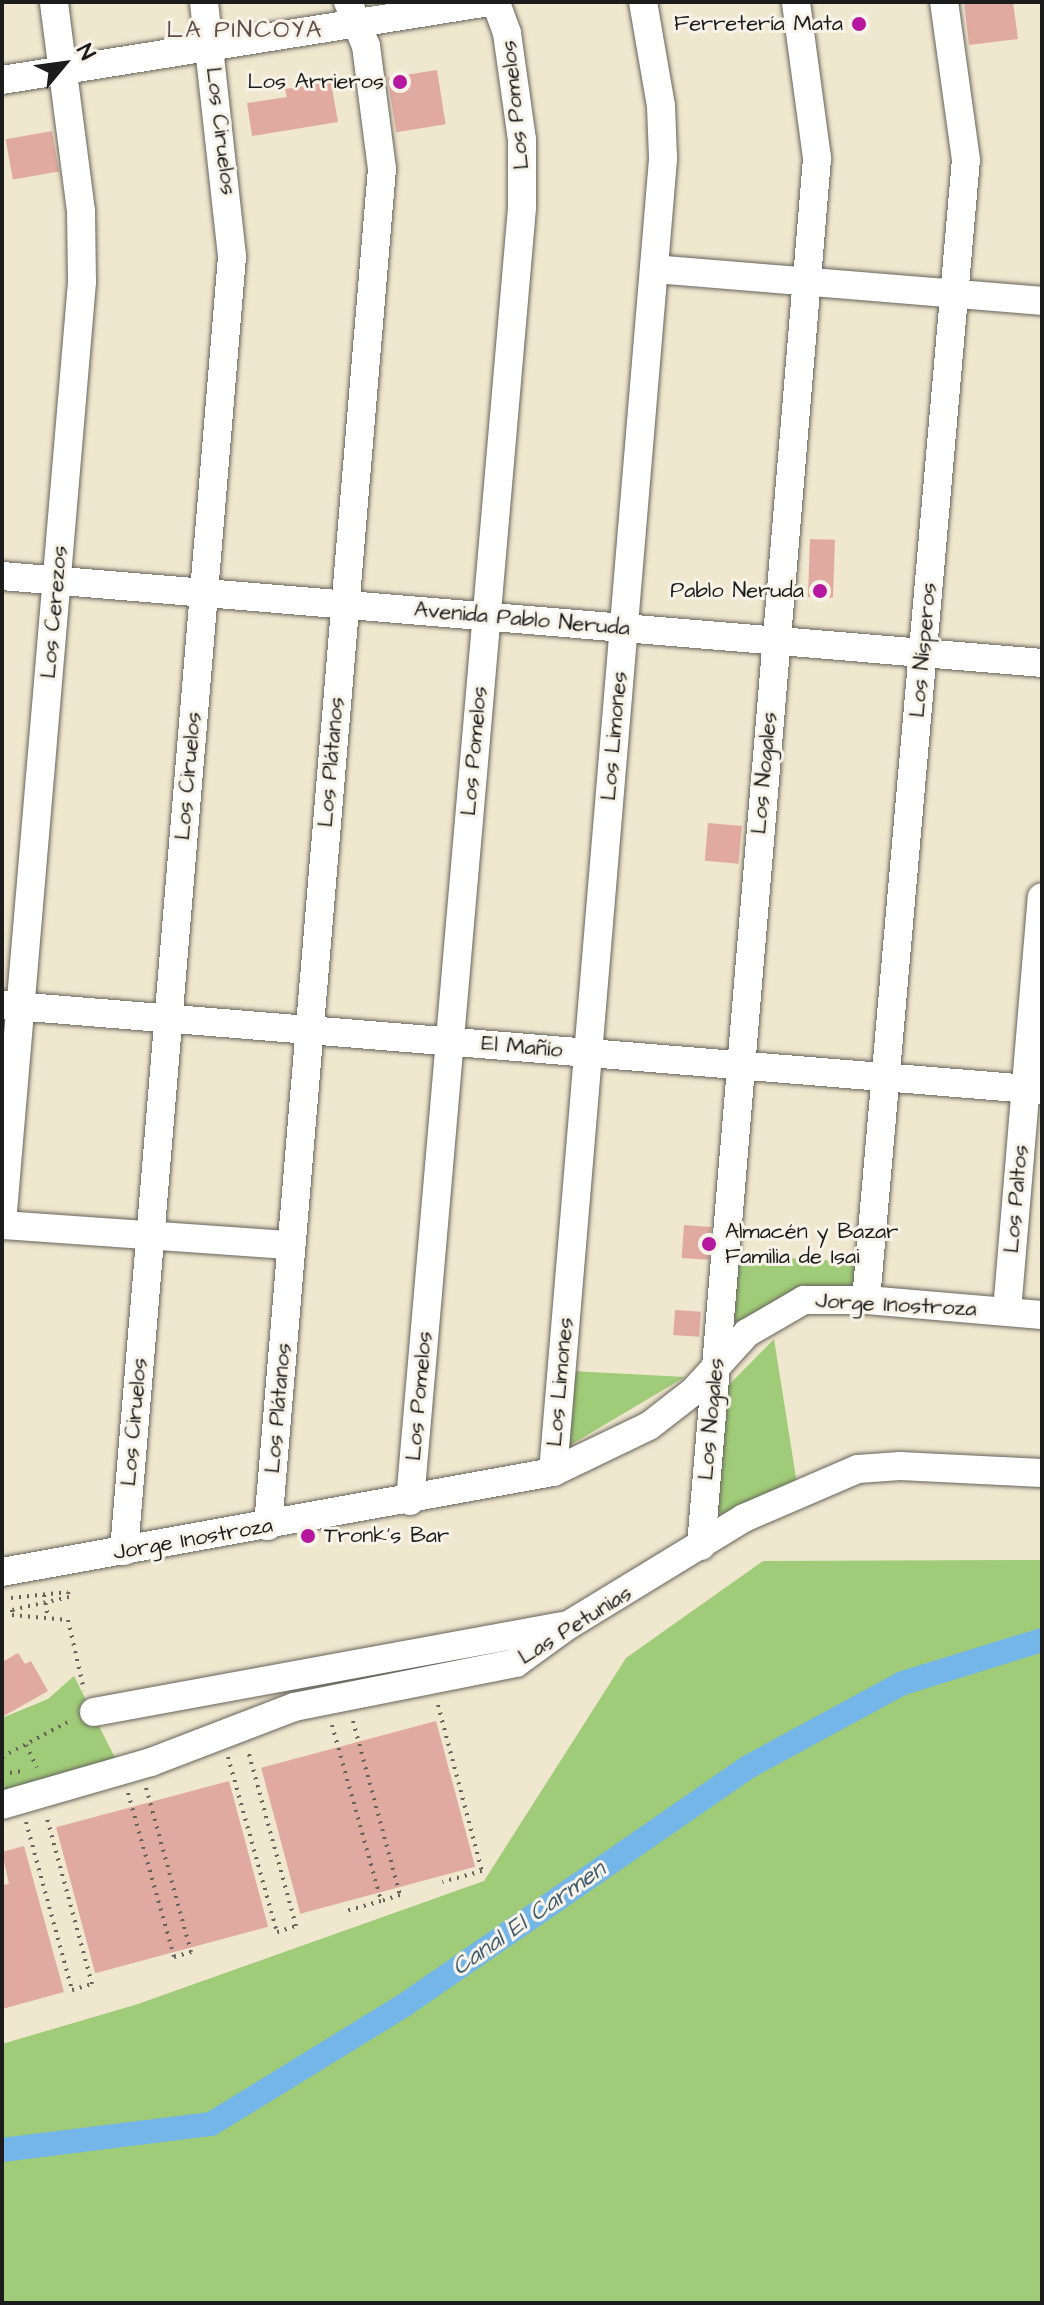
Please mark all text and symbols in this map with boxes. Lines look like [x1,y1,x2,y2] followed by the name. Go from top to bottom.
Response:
[674,11,843,37] place label: Ferretería Mata
[850,15,868,33] marker: Ferretería Mata
[167,17,323,45] district label: LA PINCOYA
[24,24,104,104] north arrow
[69,39,102,66] text: N
[495,39,535,171] street label: Los Pomelos
[200,66,242,196] street label: Los Ciruelos
[247,69,384,95] place label: Los Arrieros
[391,73,409,91] marker: Los Arrieros
[35,544,73,680] street label: Los Cerezos
[670,578,804,604] place label: Pablo Neruda
[904,581,942,719] street label: Los Nísperos
[811,582,829,600] marker: Pablo Neruda
[413,596,631,642] street label: Avenida Pablo Neruda
[595,670,633,802] street label: Los Limones
[455,685,493,817] street label: Los Pomelos
[312,696,350,828] street label: Los Plátanos
[169,711,207,841] street label: Los Ciruelos
[746,711,782,835] street label: Los Nogales
[480,1030,564,1064] street label: El Mañío
[998,1144,1034,1254] street label: Los Paltos
[725,1218,898,1270] place label: Almacén y Bazar Familia de Isai
[700,1235,718,1253] marker: Almacén y Bazar Familia de Isai
[815,1288,977,1322] street label: Jorge Inostroza
[541,1316,579,1448] street label: Los Limones
[400,1330,438,1462] street label: Los Pomelos
[259,1342,297,1474] street label: Los Plátanos
[115,1357,153,1487] street label: Los Ciruelos
[693,1357,729,1481] street label: Los Nogales
[111,1512,275,1566] street label: Jorge Inostroza
[324,1523,449,1549] place label: Tronk's Bar
[299,1527,317,1545] marker: Tronk's Bar
[513,1580,637,1670] street label: Las Petunias
[447,1855,611,1983] water label: Canal El Carmen

